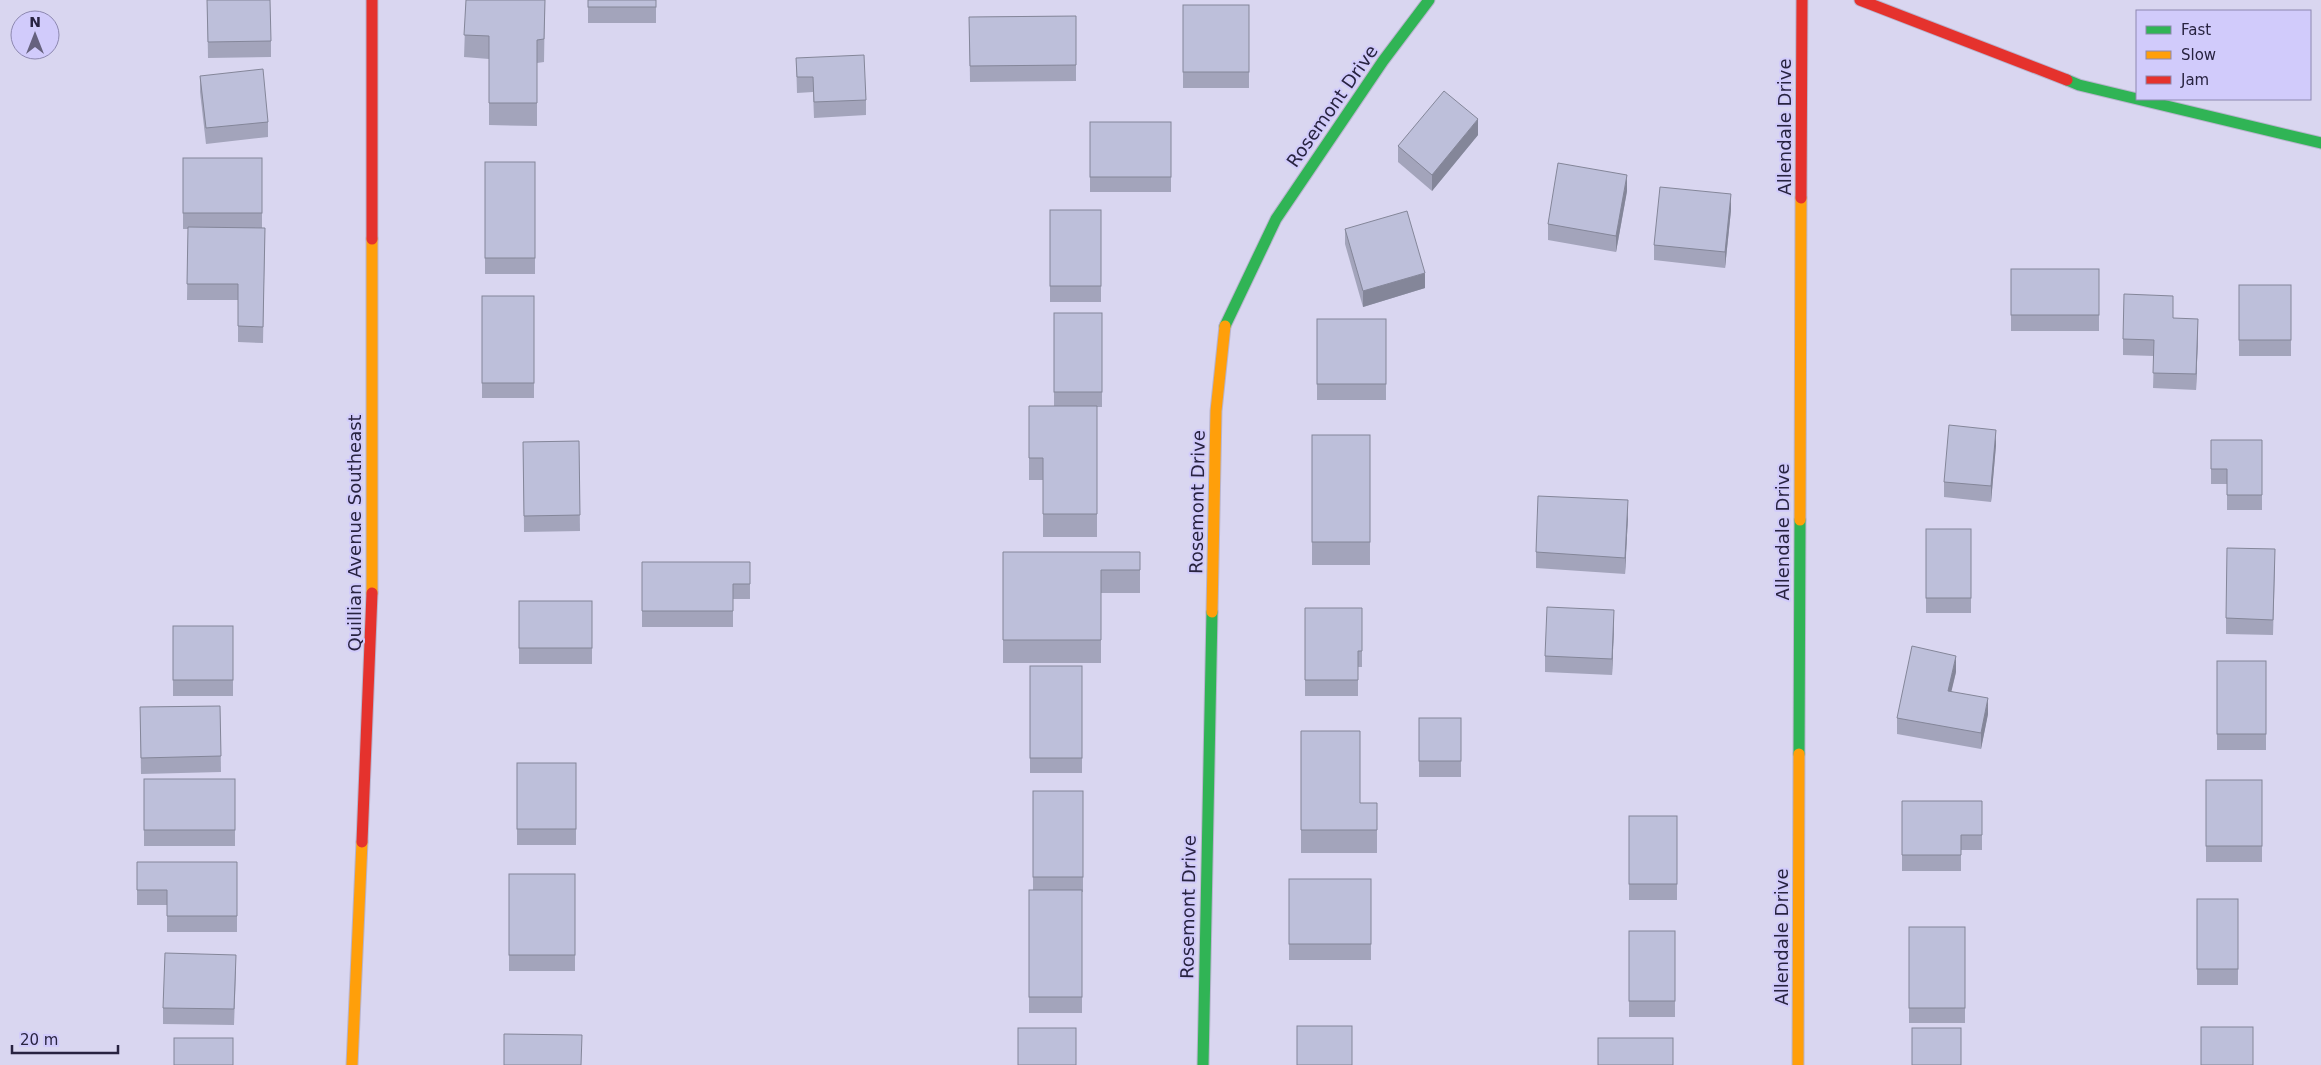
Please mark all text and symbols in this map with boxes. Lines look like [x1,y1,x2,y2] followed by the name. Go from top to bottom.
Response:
[10,10,60,60] north arrow
[2136,10,2311,100] legend
[29,14,41,30] text: N
[2181,21,2211,39] text: Fast
[1282,41,1382,171] street label: Rosemont Drive
[2181,46,2216,64] text: Slow
[1774,58,1795,196] street label: Allendale Drive
[2180,71,2209,89] text: Jam
[344,414,365,652] street label: Quillian Avenue Southeast
[1185,430,1209,574] street label: Rosemont Drive
[1772,463,1793,601] street label: Allendale Drive
[1176,835,1200,979] street label: Rosemont Drive
[1771,868,1792,1006] street label: Allendale Drive
[12,1022,119,1054] scale bar
[20,1031,58,1049] text: 20 m

